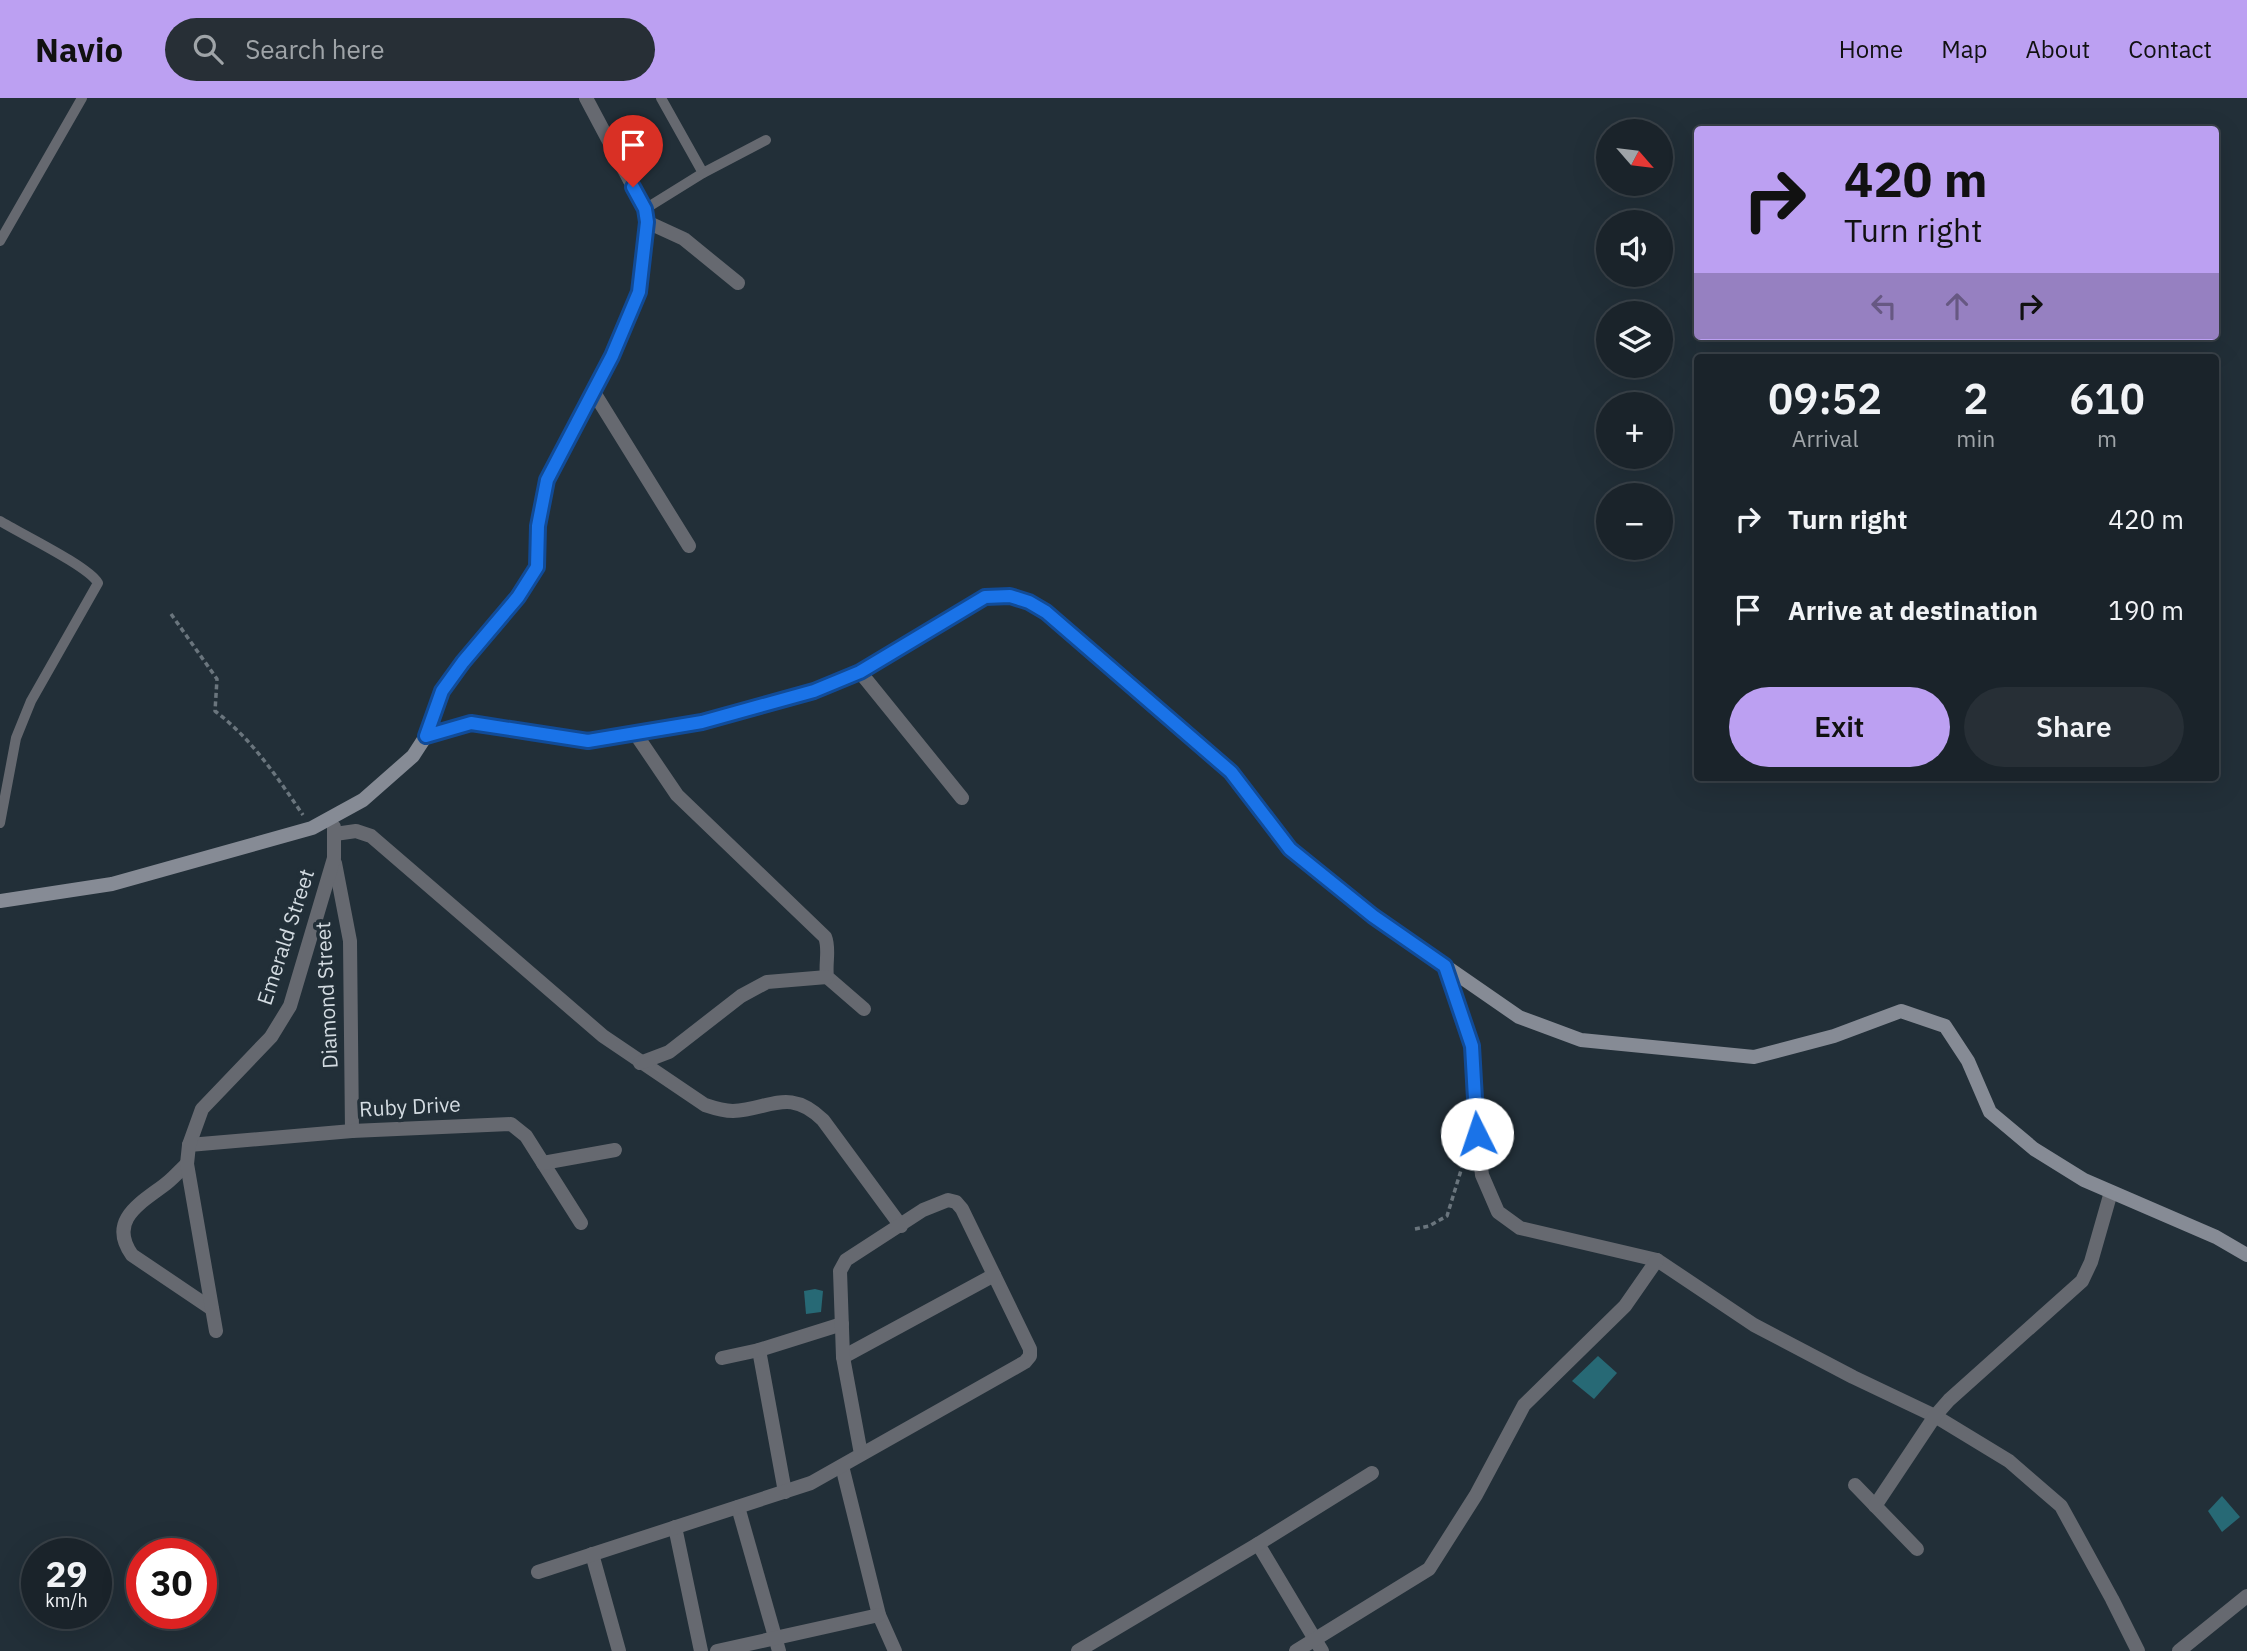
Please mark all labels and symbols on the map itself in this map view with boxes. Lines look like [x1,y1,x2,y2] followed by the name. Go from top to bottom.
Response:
[603,115,663,187] pin
[1596,119,1673,196] north arrow
[250,865,320,1008] street label: Emerald Street
[308,921,344,1069] street label: Diamond Street
[358,1089,461,1123] street label: Ruby Drive
[1440,1097,1514,1171] position arrow
[126,1538,217,1629] speed limit sign: 30

